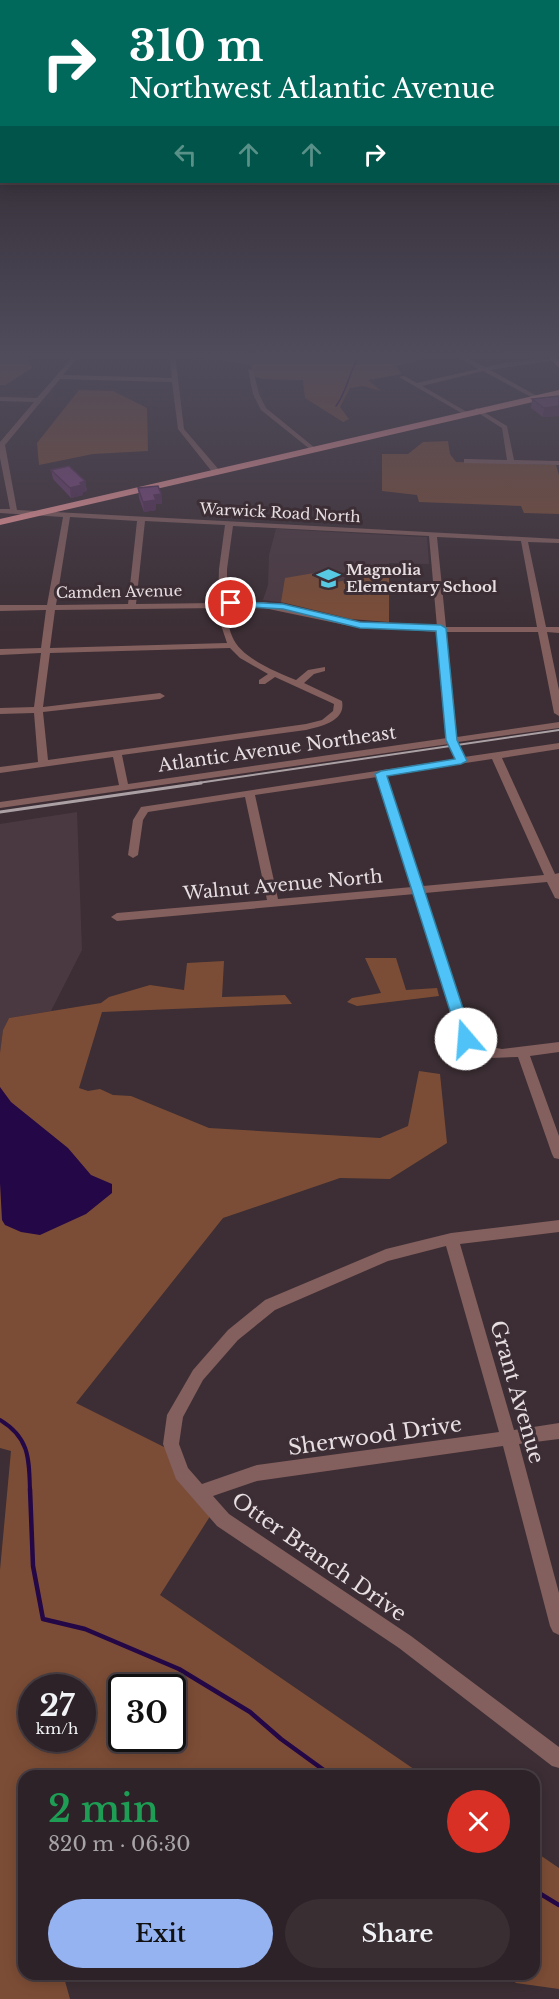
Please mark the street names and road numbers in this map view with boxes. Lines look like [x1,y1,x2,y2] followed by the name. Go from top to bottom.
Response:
[198,499,361,526] street label: Warwick Road North
[56,581,182,602] street label: Camden Avenue
[156,721,398,777] street label: Atlantic Avenue Northeast
[181,865,384,905] street label: Walnut Avenue North
[484,1318,550,1466] street label: Grant Avenue
[286,1411,464,1461] street label: Sherwood Drive
[227,1487,411,1627] street label: Otter Branch Drive

